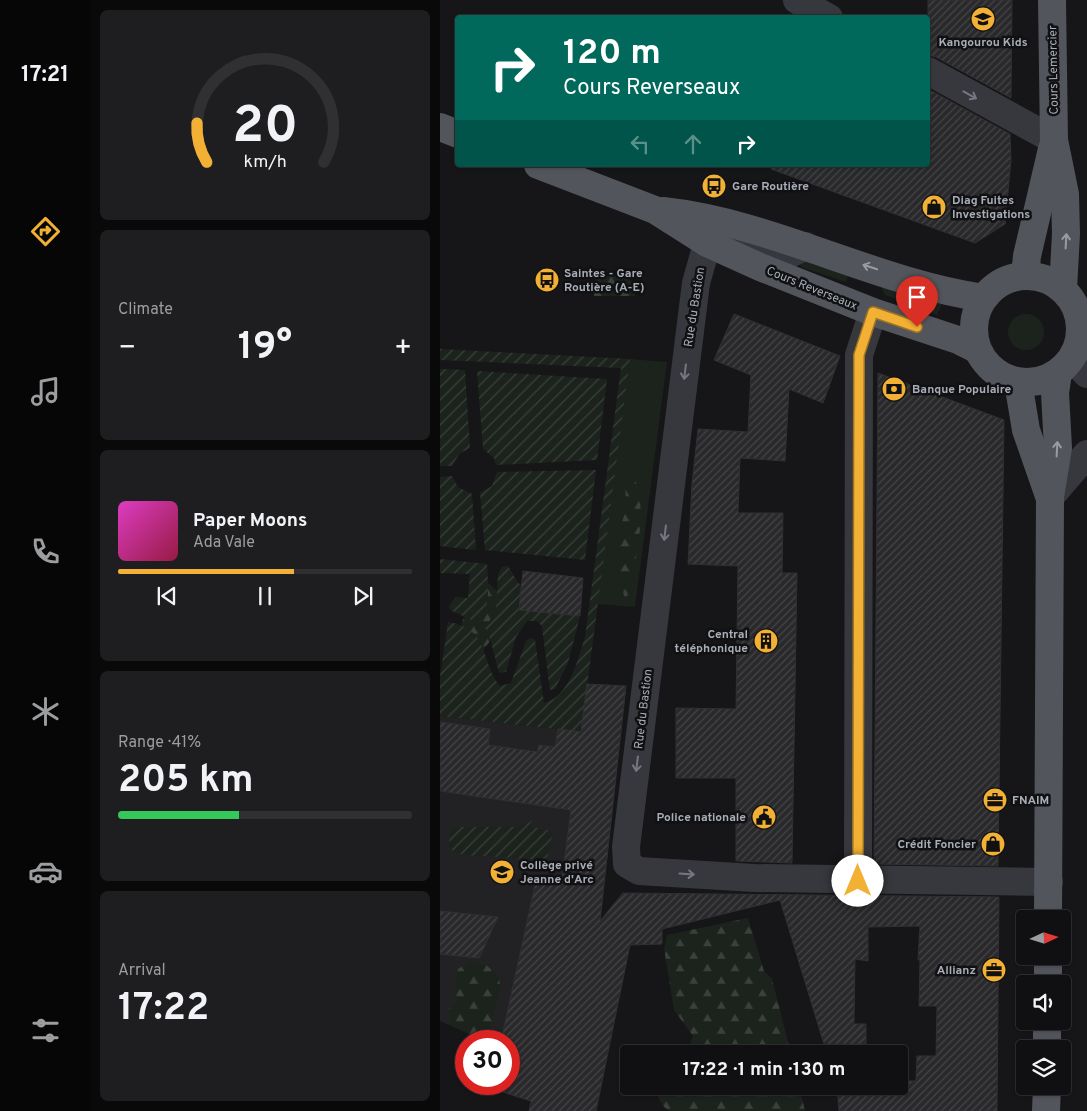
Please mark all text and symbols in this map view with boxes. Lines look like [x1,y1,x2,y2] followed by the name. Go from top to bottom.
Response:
[970,6,996,32] school or university icon: Kangourou Kids
[1045,25,1063,115] street label: Cours Lemercier
[563,32,661,76] text: 120 m
[480,35,545,100] icon: right
[938,35,1028,51] place label: Kangourou Kids
[21,62,69,89] text: 17:21
[563,75,740,102] text: Cours Reverseaux
[963,90,978,100] one-way arrow
[232,95,298,161] text: 20
[626,130,654,158] icon: left
[679,130,707,158] icon: ahead
[732,130,760,158] icon: right
[243,151,287,174] text: km/h
[701,173,727,199] bus stop icon: Gare Routière
[732,179,809,195] place label: Gare Routière
[952,193,1030,223] place label: Diag Fuites Investigations
[921,194,947,220] shop icon: Diag Fuites Investigations
[28,214,63,249] icon: directions
[1061,233,1070,249] one-way arrow
[862,262,878,272] one-way arrow
[764,263,859,314] street label: Cours Reverseaux
[564,266,644,296] place label: Saintes - Gare Routière (A-E)
[681,266,709,348] street label: Rue du Bastion
[534,267,560,293] bus stop icon: Saintes - Gare Routière (A-E)
[896,276,938,327] pin
[903,283,931,311] icon: arrive
[118,300,173,320] text: Climate
[238,324,292,373] text: 19°
[118,331,136,367] text: −
[394,331,412,367] text: +
[680,363,690,379] one-way arrow
[28,374,63,409] icon: music
[881,376,907,402] bank icon: Banque Populaire
[912,382,1011,398] place label: Banque Populaire
[1052,442,1062,458] one-way arrow
[193,509,307,533] text: Paper Moons
[660,525,670,541] one-way arrow
[193,533,255,553] text: Ada Vale
[28,534,63,569] icon: phone
[153,582,181,610] icon: previous
[251,582,279,610] icon: pause
[349,582,377,610] icon: next
[675,627,748,657] place label: Central téléphonique
[753,628,779,654] building icon: Central téléphonique
[631,668,657,750] street label: Rue du Bastion
[28,694,63,729] icon: climate
[118,733,201,753] text: Range · 41%
[631,755,641,771] one-way arrow
[118,757,254,806] text: 205 km
[982,787,1008,813] office icon: FNAIM
[1012,793,1049,809] place label: FNAIM
[751,804,777,830] public building icon: Police nationale
[656,810,746,826] place label: Police nationale
[980,831,1006,857] shop icon: Crédit Foncier
[897,837,976,853] place label: Crédit Foncier
[28,854,63,889] icon: car
[831,854,883,906] position arrow
[520,858,594,888] place label: Collège privé Jeanne d'Arc
[489,859,515,885] school or university icon: Collège privé Jeanne d'Arc
[678,870,694,879] one-way arrow
[1016,910,1071,965] north arrow
[1016,910,1071,1095] map controls
[981,957,1007,983] office icon: Allianz
[118,961,166,981] text: Arrival
[937,963,976,979] place label: Allianz
[1016,975,1071,1030] button: sound
[118,985,209,1034] text: 17:22
[28,1013,63,1048] icon: filters
[455,1030,520,1095] speed limit sign: 30
[1016,1040,1071,1095] button: layers
[683,1058,845,1082] text: 17:22 · 1 min · 130 m

